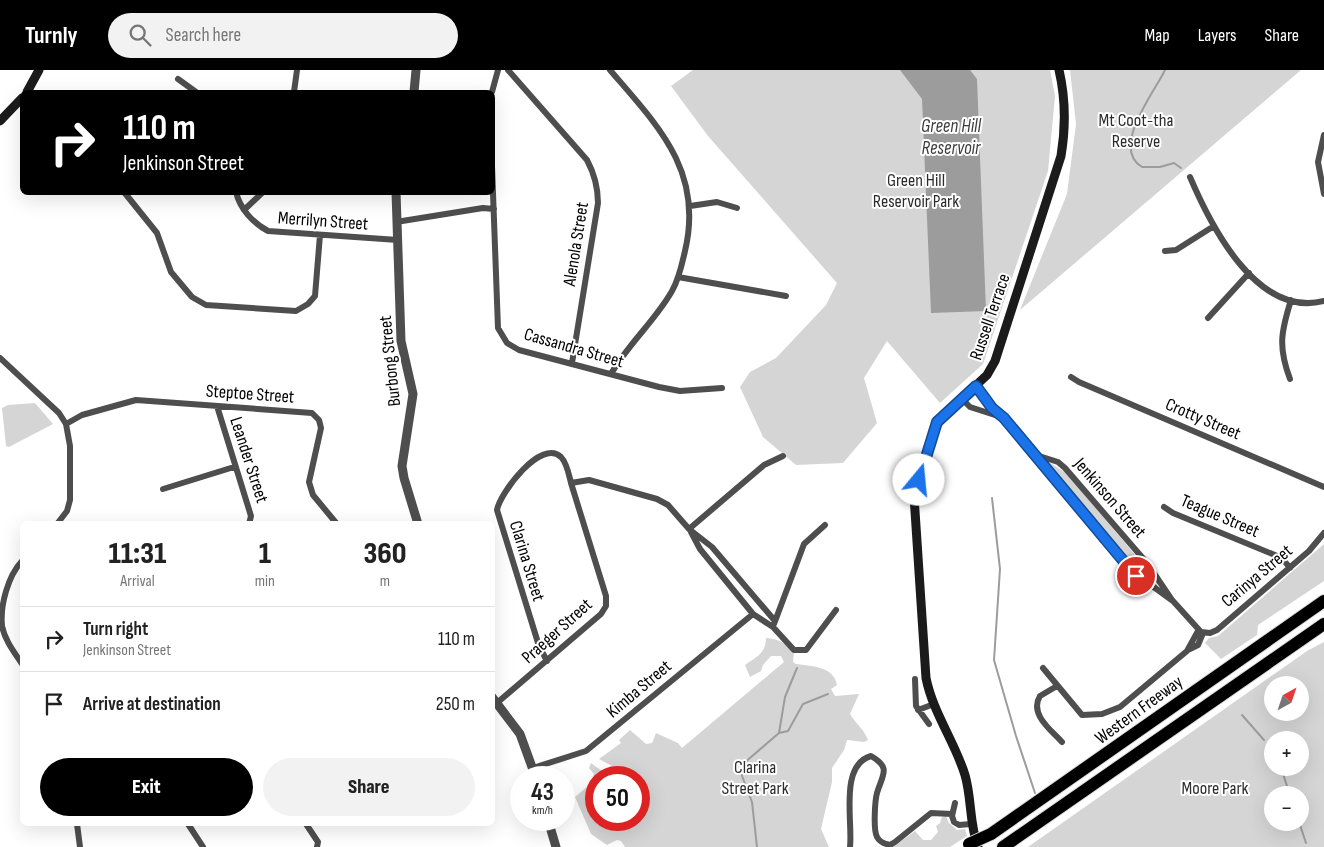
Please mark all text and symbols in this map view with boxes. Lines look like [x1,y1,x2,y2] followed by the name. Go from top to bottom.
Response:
[108,13,458,58] search box
[25,21,78,50] text: Turnly
[126,21,154,49] icon: search
[166,24,241,47] text: Search here
[1145,25,1170,46] text: Map
[1198,25,1237,46] text: Layers
[1265,25,1299,46] text: Share
[123,107,196,150] text: 110 m
[40,110,105,175] icon: right
[1099,110,1173,152] park label: Mt Coot-tha Reserve
[921,115,982,160] water label: Green Hill Reservoir
[123,150,244,177] text: Jenkinson Street
[873,170,959,212] park label: Green Hill Reservoir Park
[559,200,593,289] street label: Alenola Street
[277,207,369,235] street label: Merrilyn Street
[965,271,1015,363] street label: Russell Terrace
[375,314,405,408] street label: Burbong Street
[522,324,627,372] street label: Cassandra Street
[205,380,295,408] street label: Steptoe Street
[1162,394,1244,444] street label: Crotty Street
[225,414,273,506] street label: Leander Street
[892,453,944,505] position arrow
[1069,453,1151,543] street label: Jenkinson Street
[1178,490,1263,542] street label: Teague Street
[505,518,549,604] street label: Clarina Street
[108,536,166,572] text: 11:31
[259,536,271,572] text: 1
[363,536,407,572] text: 360
[1217,540,1297,612] street label: Carinya Street
[1115,555,1157,597] pin
[1122,562,1150,590] icon: arrive
[120,572,155,591] text: Arrival
[255,572,275,591] text: min
[380,572,390,591] text: m
[518,594,597,668] street label: Praeger Street
[83,618,148,641] text: Turn right
[40,625,68,653] icon: right
[438,628,475,651] text: 110 m
[83,641,171,660] text: Jenkinson Street
[602,655,676,722] street label: Kimba Street
[1091,671,1187,749] street label: Western Freeway
[1264,676,1309,721] north arrow
[1264,676,1309,831] map controls
[40,690,68,718] icon: arrive
[83,693,221,716] text: Arrive at destination
[436,693,475,716] text: 250 m
[1264,731,1309,776] button: +
[721,757,789,799] park label: Clarina Street Park
[40,758,253,816] button: Exit
[263,758,475,816] button: Share
[585,766,650,831] speed limit sign: 50
[531,777,554,808] text: 43
[1182,778,1249,799] park label: Moore Park
[1264,786,1309,831] button: −
[532,803,553,818] text: km/h

